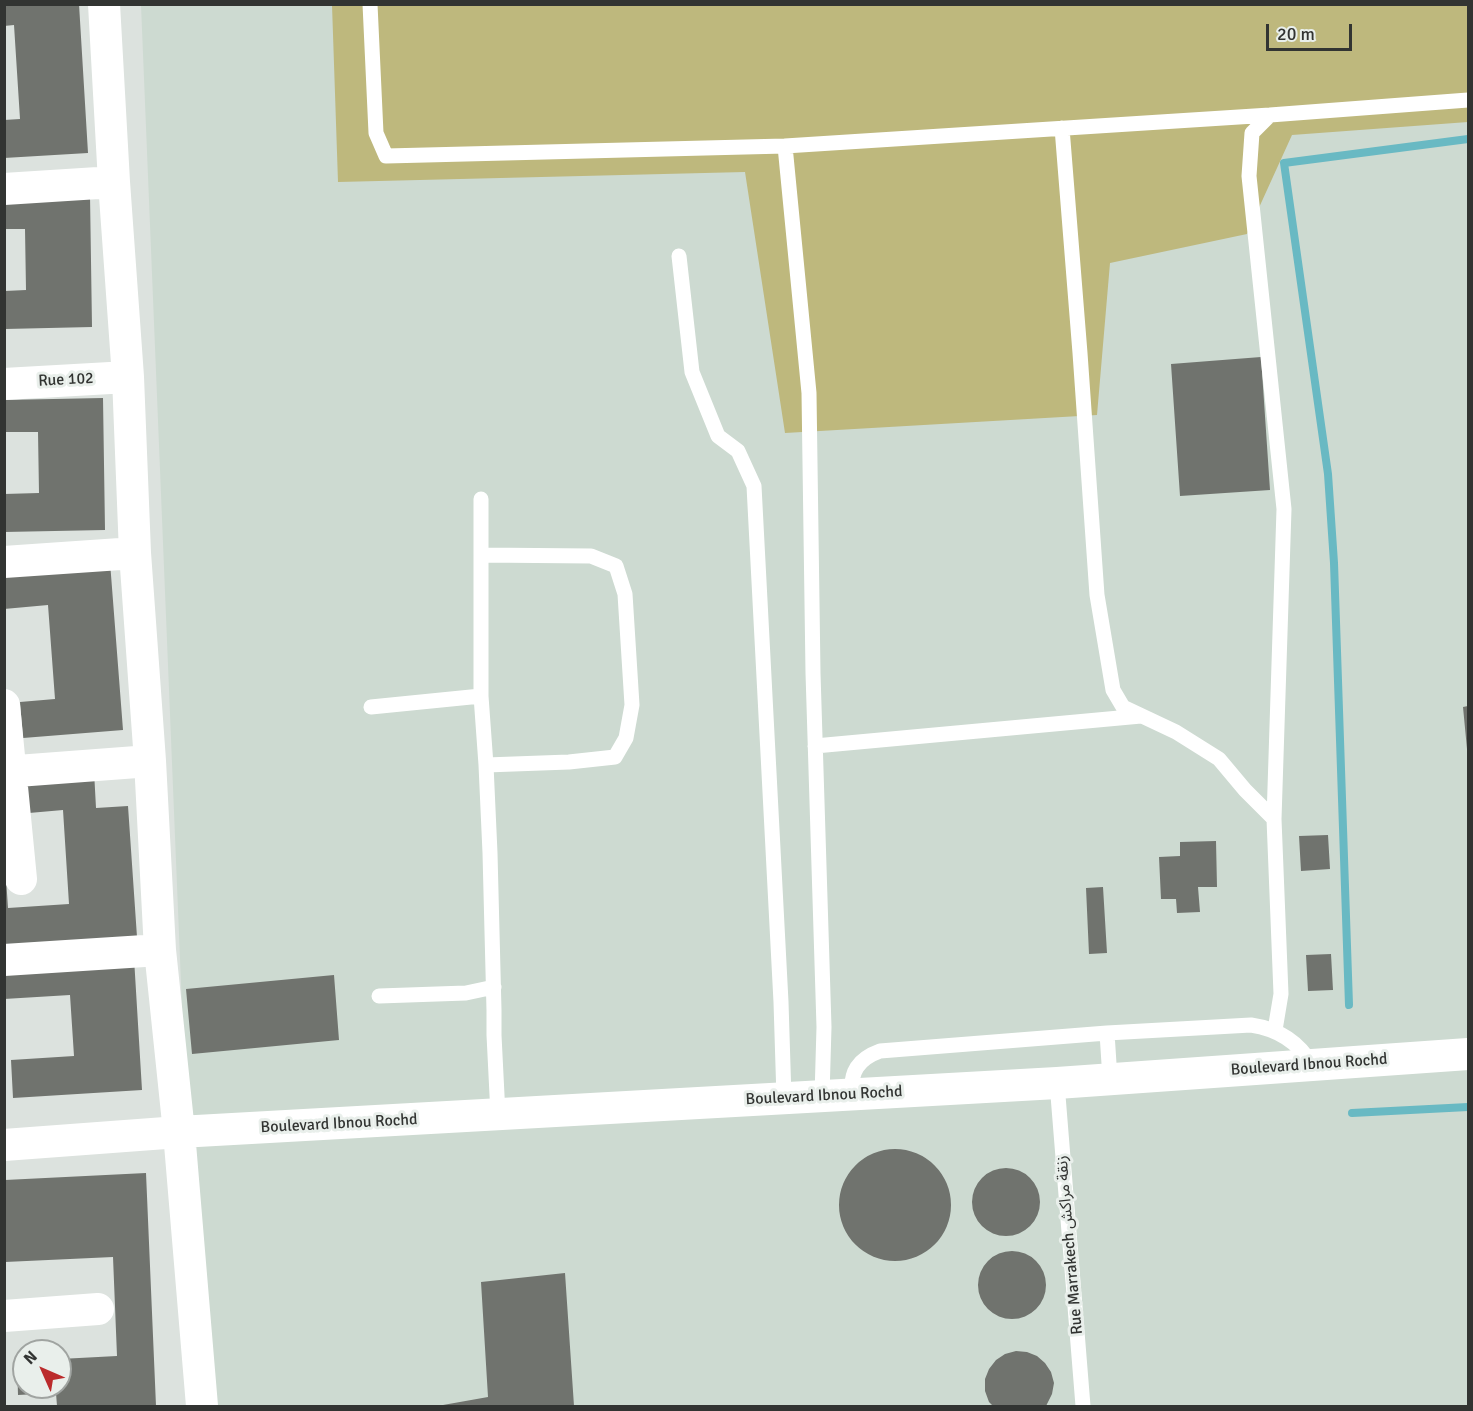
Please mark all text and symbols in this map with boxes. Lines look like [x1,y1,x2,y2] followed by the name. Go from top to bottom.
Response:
[1269,12,1354,50] scale bar
[1277,23,1315,45] text: 20 m
[38,369,94,391] street label: Rue 102
[1230,1050,1388,1080] street label: Boulevard Ibnou Rochd
[745,1082,903,1110] street label: Boulevard Ibnou Rochd
[260,1110,418,1138] street label: Boulevard Ibnou Rochd
[1053,1155,1087,1335] street label: Rue Marrakech زنقة مراكش
[12,1339,72,1399] north arrow
[20,1347,42,1369] text: N

